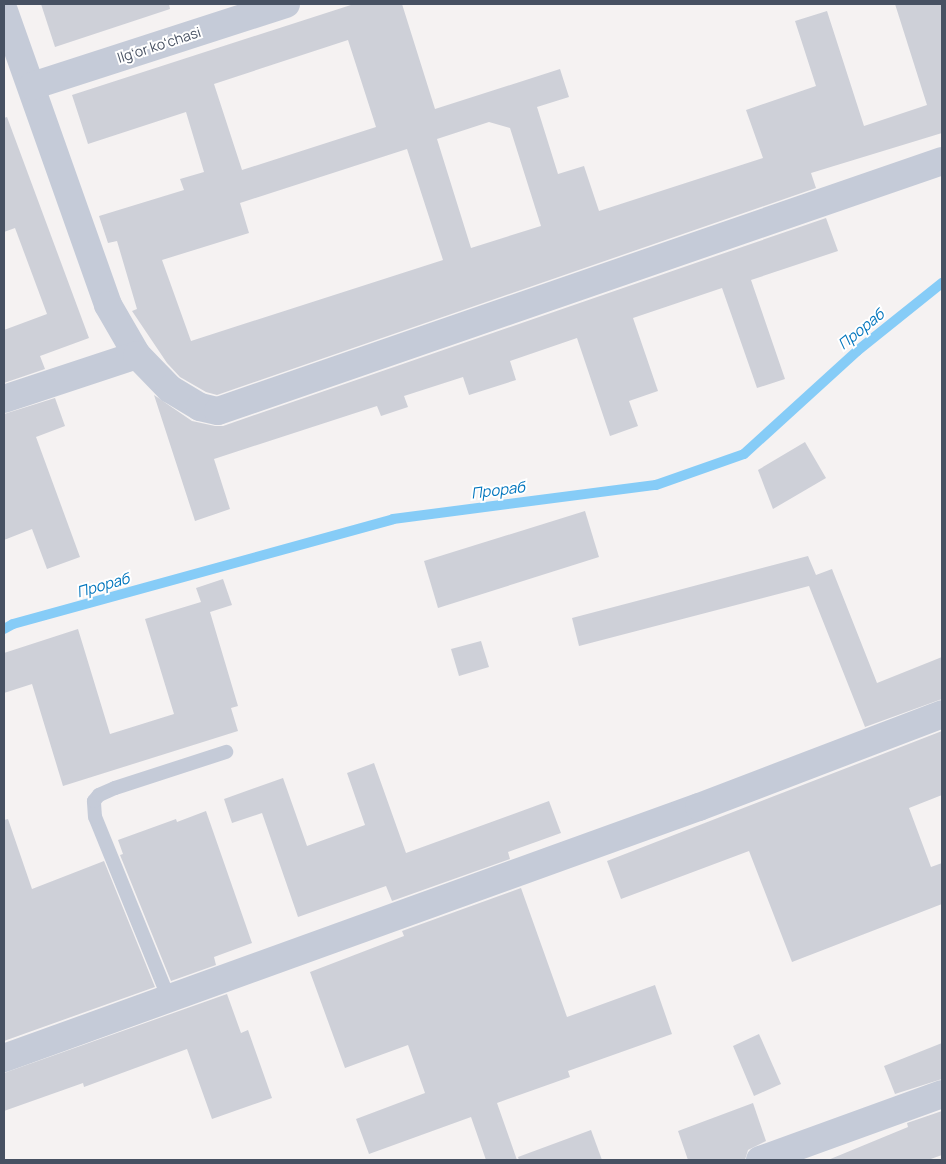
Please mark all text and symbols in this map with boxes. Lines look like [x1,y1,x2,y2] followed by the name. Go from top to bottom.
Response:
[115,24,203,66] street label: Ilgʻor koʻchasi
[834,305,888,353] water label: Прораб
[470,478,526,502] water label: Прораб
[75,569,131,601] water label: Прораб

